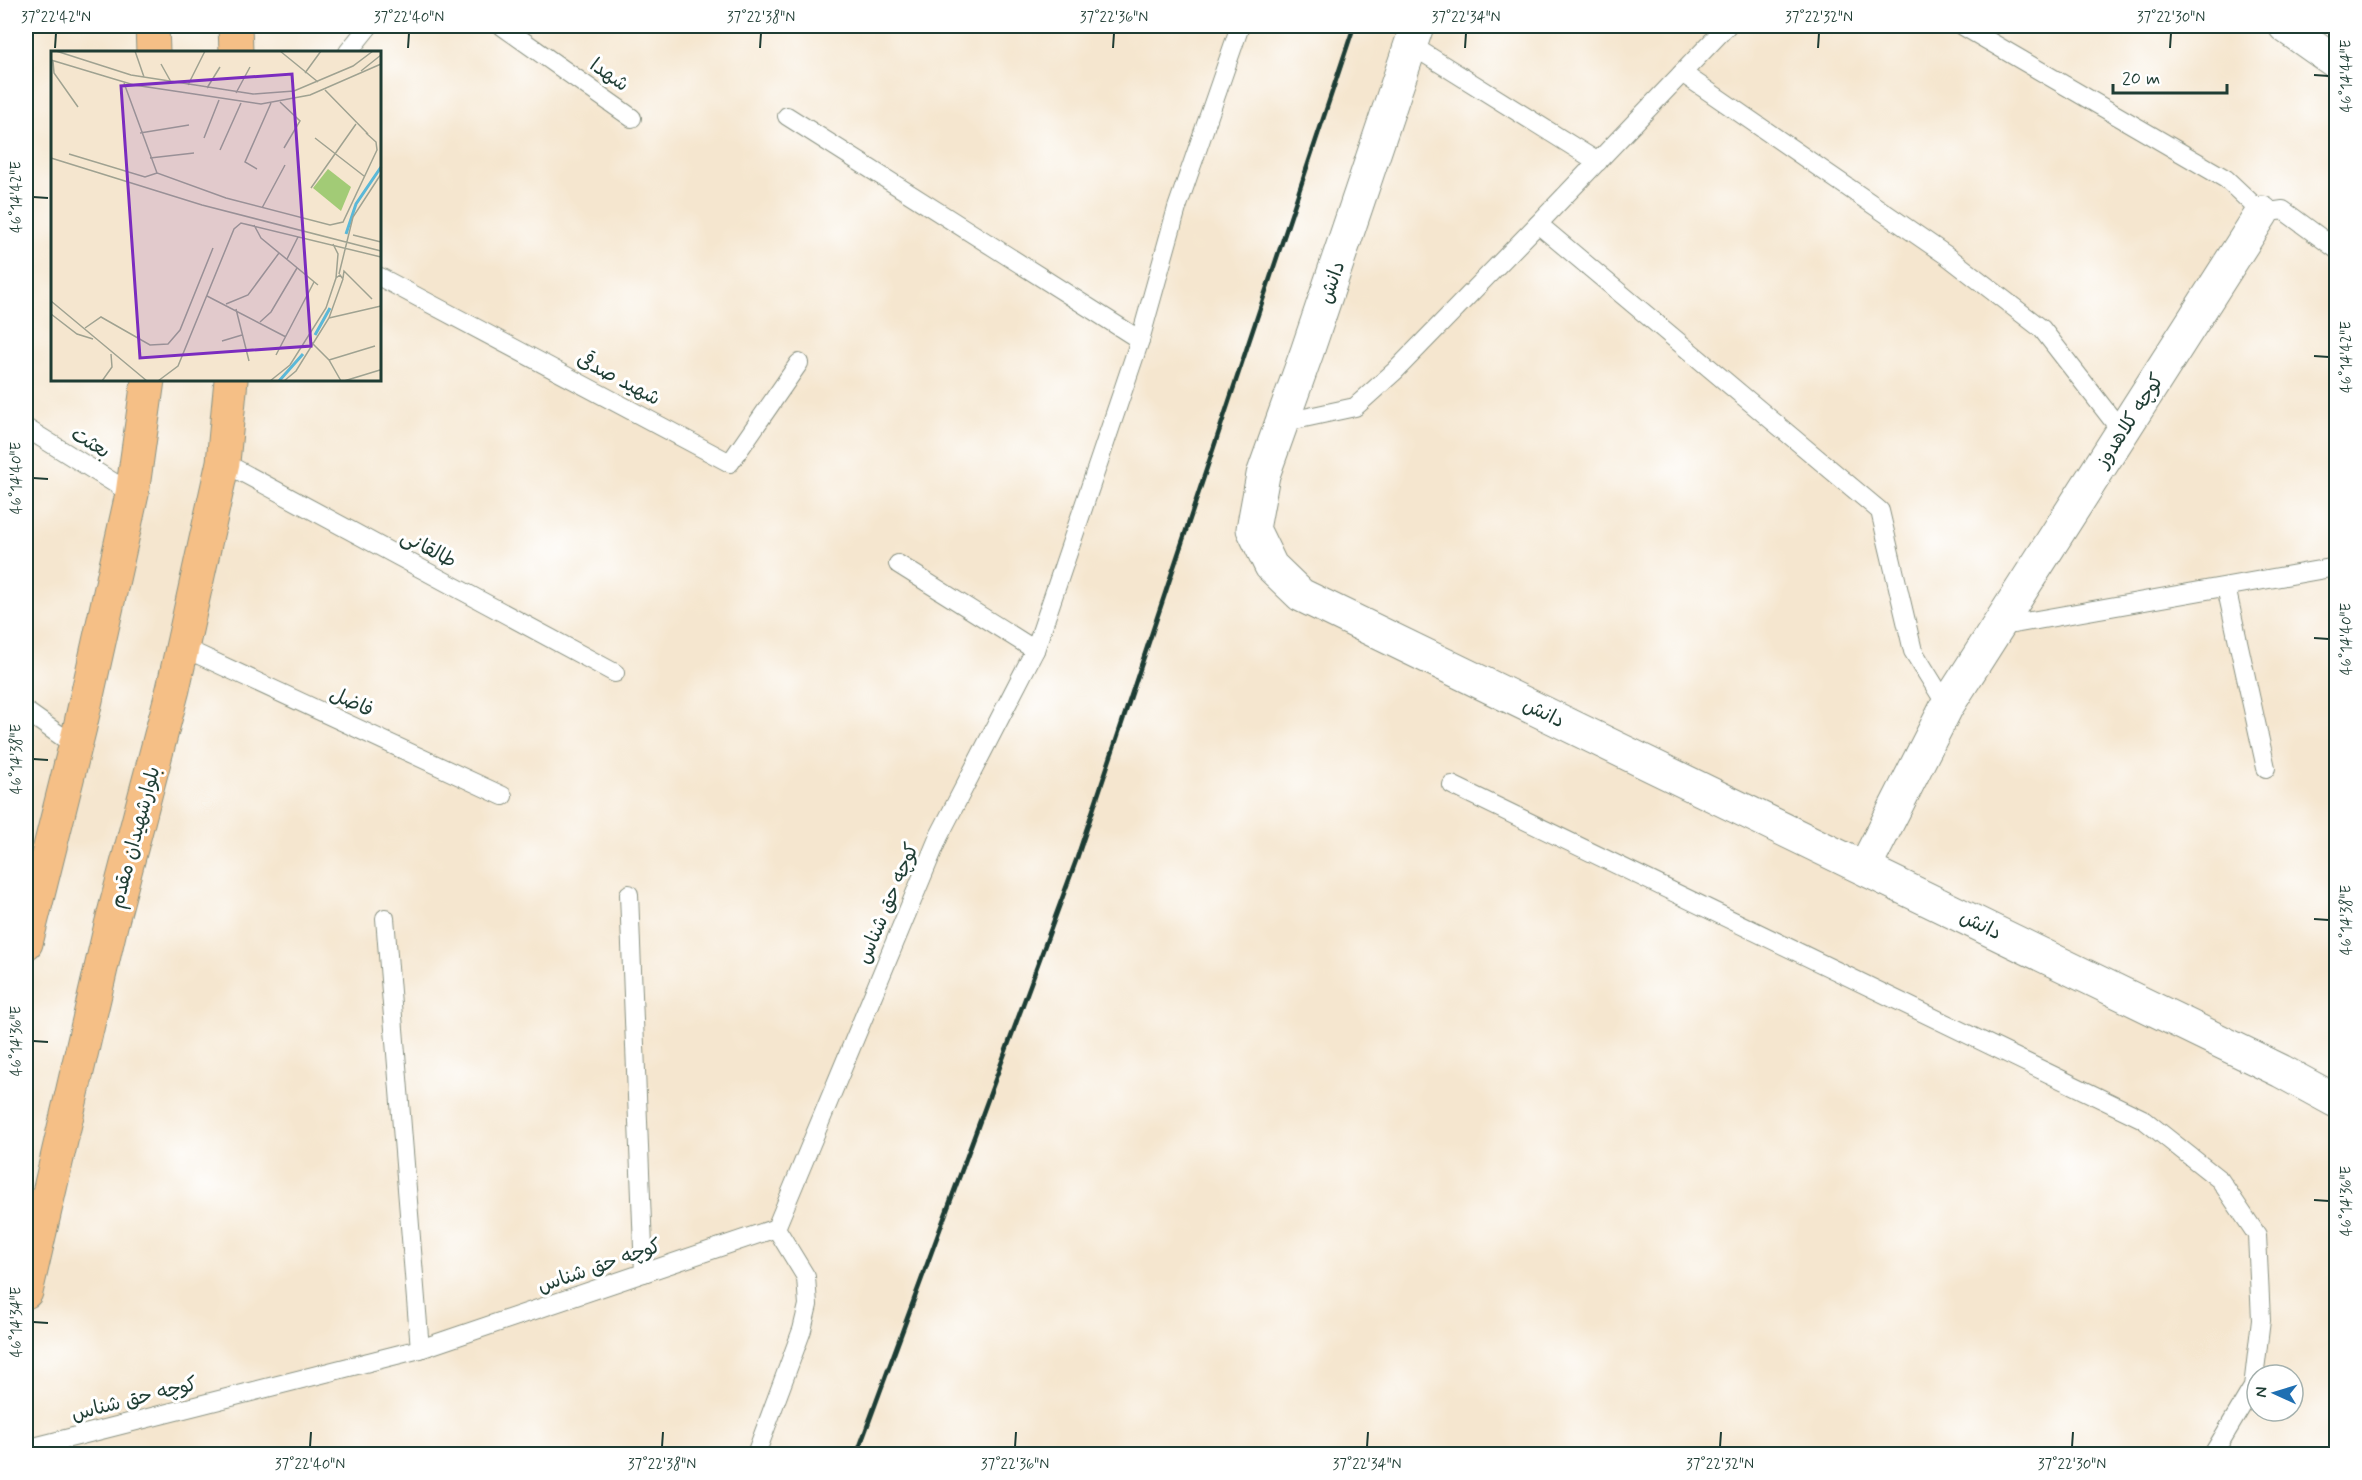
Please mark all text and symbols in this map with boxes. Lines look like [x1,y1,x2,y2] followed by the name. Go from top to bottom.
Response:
[21,8,91,28] text: 37°22'42"N
[374,8,444,28] text: 37°22'40"N
[727,8,795,28] text: 37°22'38"N
[1080,8,1148,28] text: 37°22'36"N
[1431,8,1501,28] text: 37°22'34"N
[1785,8,1853,28] text: 37°22'32"N
[2137,8,2205,28] text: 37°22'30"N
[2337,39,2357,113] text: 46°14'44"E
[51,51,381,381] inset map
[584,52,634,98] street label: شهدا
[2113,57,2227,95] scale bar
[2122,67,2160,91] text: 20 m
[7,161,27,233] text: 46°14'42"E
[1313,258,1352,307] street label: دانش
[2337,321,2357,393] text: 46°14'42"E
[572,345,665,413] street label: شهید صدقی
[2089,368,2171,475] street label: کوچه کلاهدوز
[66,421,115,466] street label: بعثت
[7,441,27,514] text: 46°14'40"E
[396,523,461,575] street label: طالقانی
[2337,602,2357,675] text: 46°14'40"E
[325,681,378,724] street label: فاضل
[1518,692,1569,735] street label: دانش
[7,724,27,794] text: 46°14'38"E
[104,763,167,911] street label: بلوارشهیدان مقدم
[851,839,926,968] street label: کوچه حق شناس
[2337,885,2357,955] text: 46°14'38"E
[1955,904,2006,947] street label: دانش
[7,1006,27,1076] text: 46°14'36"E
[2337,1166,2357,1236] text: 46°14'36"E
[534,1233,665,1300] street label: کوچه حق شناس
[7,1286,27,1358] text: 46°14'34"E
[2245,1363,2305,1423] north arrow
[69,1371,200,1428] street label: کوچه حق شناس
[2251,1386,2272,1398] text: N
[275,1455,345,1475] text: 37°22'40"N
[628,1455,696,1475] text: 37°22'38"N
[981,1455,1049,1475] text: 37°22'36"N
[1332,1455,1402,1475] text: 37°22'34"N
[1686,1455,1754,1475] text: 37°22'32"N
[2038,1455,2106,1475] text: 37°22'30"N

